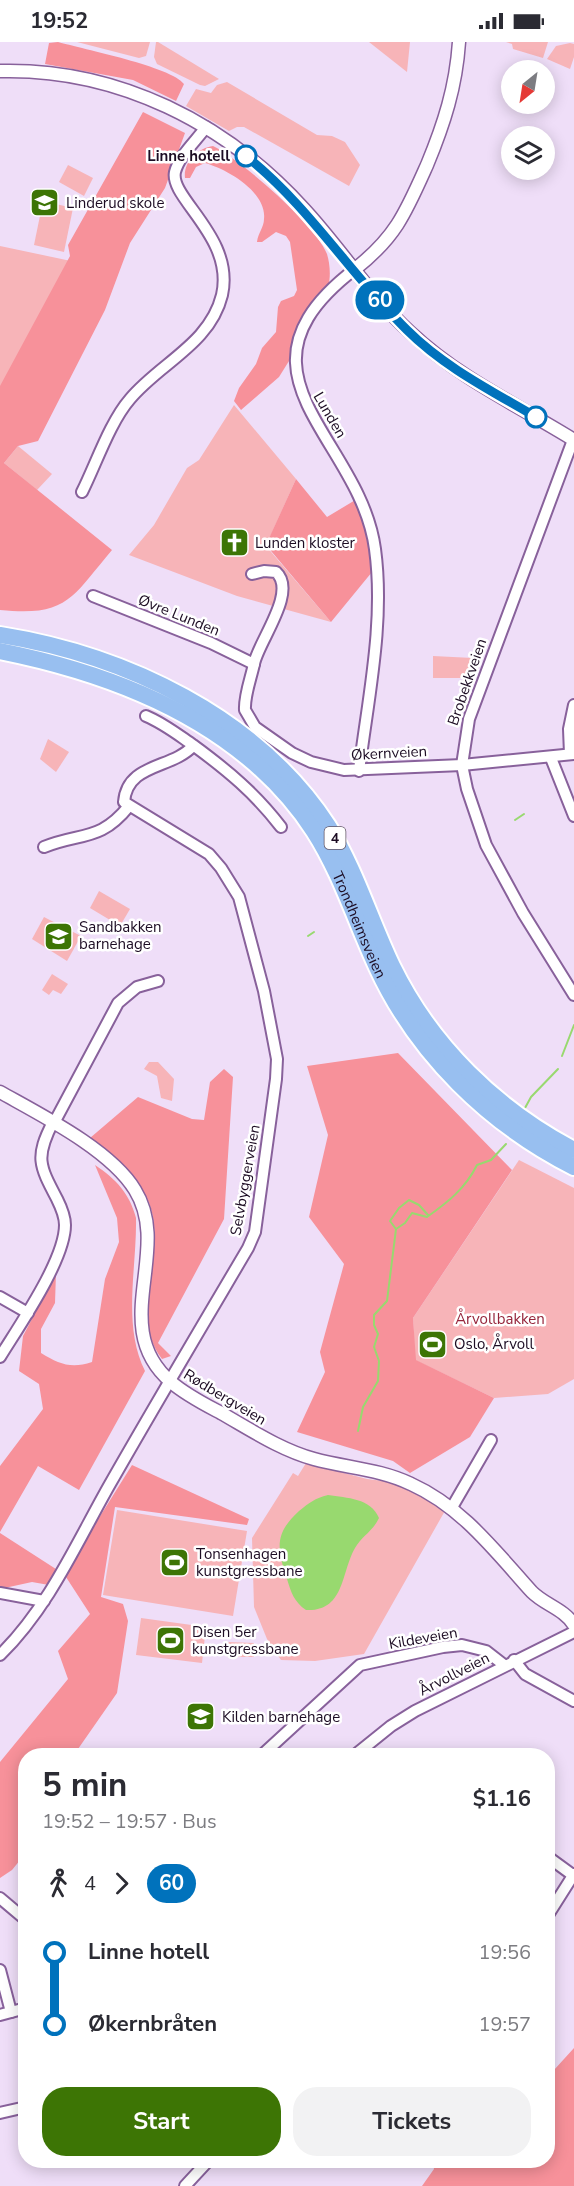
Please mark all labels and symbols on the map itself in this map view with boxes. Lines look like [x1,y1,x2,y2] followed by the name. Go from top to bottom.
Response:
[501,60,555,114] north arrow
[235,145,257,167] marker: Linne hotell
[147,146,230,166] place label: Linne hotell
[29,187,61,219] school or university icon: Linderud skole
[66,193,164,213] place label: Linderud skole
[353,280,407,320] line badge: 60
[309,388,351,442] street label: Lunden
[525,406,547,428] unlabelled marker
[218,527,250,559] church icon: Lunden kloster
[255,533,356,553] place label: Lunden kloster
[135,590,223,640] street label: Øvre Lunden
[443,636,491,728] street label: Brobekkveien
[350,741,428,765] street label: Økernveien
[324,827,346,849] road number: 4
[327,868,391,982] street label: Trondheimsveien
[79,917,161,954] place label: Sandbakken barnehage
[42,920,74,952] school or university icon: Sandbakken barnehage
[225,1123,265,1237] street label: Selvbyggerveien
[455,1308,545,1329] park label: Årvollbakken
[417,1328,449,1360] sports icon: Oslo, Årvoll
[454,1333,535,1354] place label: Oslo, Årvoll
[180,1364,270,1430] street label: Rødbergveien
[196,1544,302,1581] place label: Tonsenhagen kunstgressbane
[159,1547,191,1579] sports icon: Tonsenhagen kunstgressbane
[192,1622,298,1659] place label: Disen 5er kunstgressbane
[387,1622,459,1654] street label: Kildeveien
[155,1625,187,1657] sports icon: Disen 5er kunstgressbane
[415,1647,493,1700] street label: Årvollveien
[185,1701,217,1733] school or university icon: Kilden barnehage
[222,1707,340,1727] place label: Kilden barnehage

